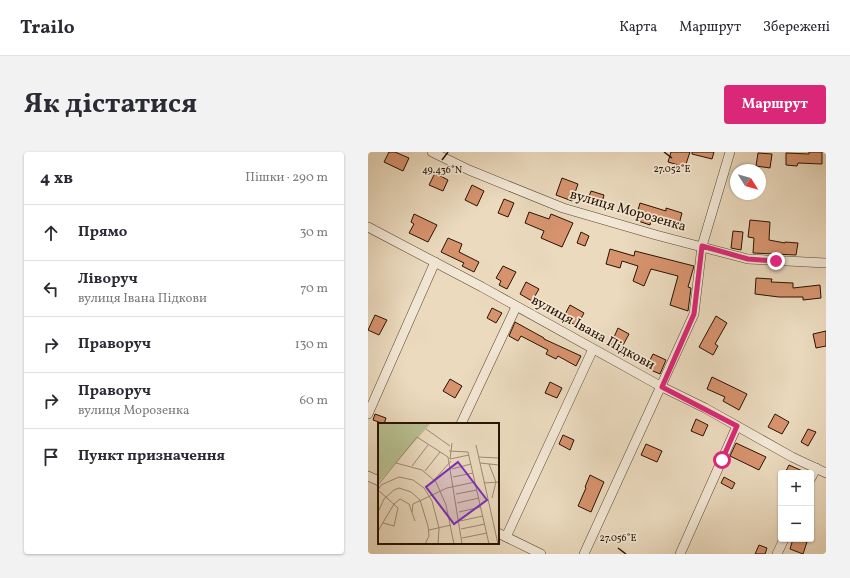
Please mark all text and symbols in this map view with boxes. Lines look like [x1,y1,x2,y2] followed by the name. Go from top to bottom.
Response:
[20,15,75,41] text: Trailo
[619,18,657,37] text: Карта
[679,18,741,37] text: Маршрут
[763,18,830,37] text: Збережені
[24,85,197,124] text: Як дістатися
[724,85,826,124] button: Маршрут
[654,162,690,176] text: 27.052°E
[422,163,463,177] text: 49.436°N
[730,164,766,200] north arrow
[40,167,73,190] text: 4 хв
[245,169,328,187] text: Пішки · 290 m
[568,185,688,237] street label: вулиця Морозенка
[40,222,62,244] icon: ahead
[78,222,127,243] text: Прямо
[300,224,328,242] text: 30 m
[767,252,785,270] route end
[78,269,138,290] text: Ліворуч
[40,278,62,300] icon: left
[300,280,328,298] text: 70 m
[78,290,207,308] text: вулиця Івана Підкови
[528,291,659,375] street label: вулиця Івана Підкови
[40,334,62,356] icon: right
[78,334,151,355] text: Праворуч
[295,336,328,354] text: 130 m
[78,381,151,402] text: Праворуч
[40,390,62,412] icon: right
[300,392,328,410] text: 60 m
[78,402,189,420] text: вулиця Морозенка
[378,423,499,544] inset map
[40,446,62,468] icon: arrive
[78,446,225,467] text: Пункт призначення
[713,451,731,469] route start
[778,470,814,542] map controls
[778,470,814,506] button: +
[778,506,814,542] button: −
[600,531,636,545] text: 27.056°E

